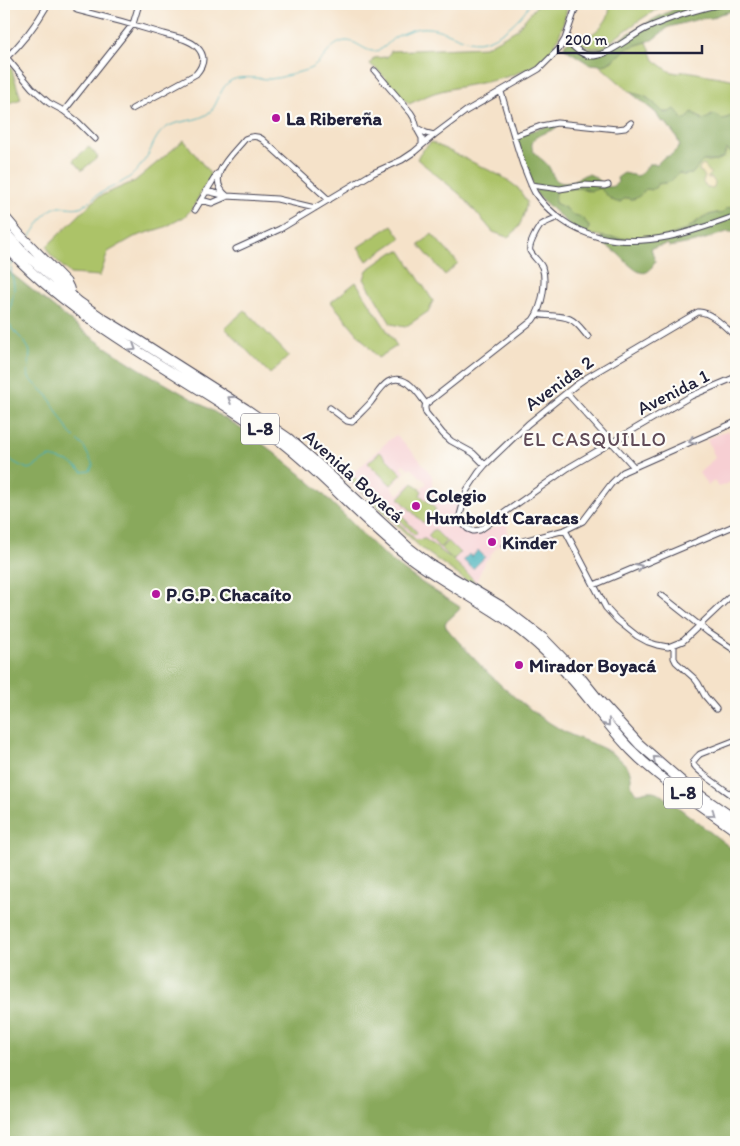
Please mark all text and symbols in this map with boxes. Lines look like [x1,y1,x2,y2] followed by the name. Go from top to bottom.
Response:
[558,22,701,54] scale bar
[565,31,608,49] text: 200 m
[286,107,382,130] place label: La Ribereña
[270,112,282,124] marker: La Ribereña
[128,341,137,351] one-way arrow
[520,350,598,416] street label: Avenida 2
[633,364,713,420] street label: Avenida 1
[227,396,236,406] one-way arrow
[241,414,279,444] road number: L-8
[299,425,409,527] street label: Avenida Boyacá
[523,427,667,451] district label: EL CASQUILLO
[688,435,697,446] one-way arrow
[426,484,579,529] place label: Colegio Humboldt Caracas
[410,500,422,512] marker: Colegio Humboldt Caracas
[502,531,557,554] place label: Kinder
[486,536,498,548] marker: Kinder
[634,562,643,573] one-way arrow
[166,583,292,606] place label: P.G.P. Chacaíto
[150,588,162,600] marker: P.G.P. Chacaíto
[529,654,657,677] place label: Mirador Boyacá
[513,659,525,671] marker: Mirador Boyacá
[602,717,610,726] one-way arrow
[652,756,661,765] one-way arrow
[664,778,702,808] road number: L-8
[706,808,715,816] one-way arrow

